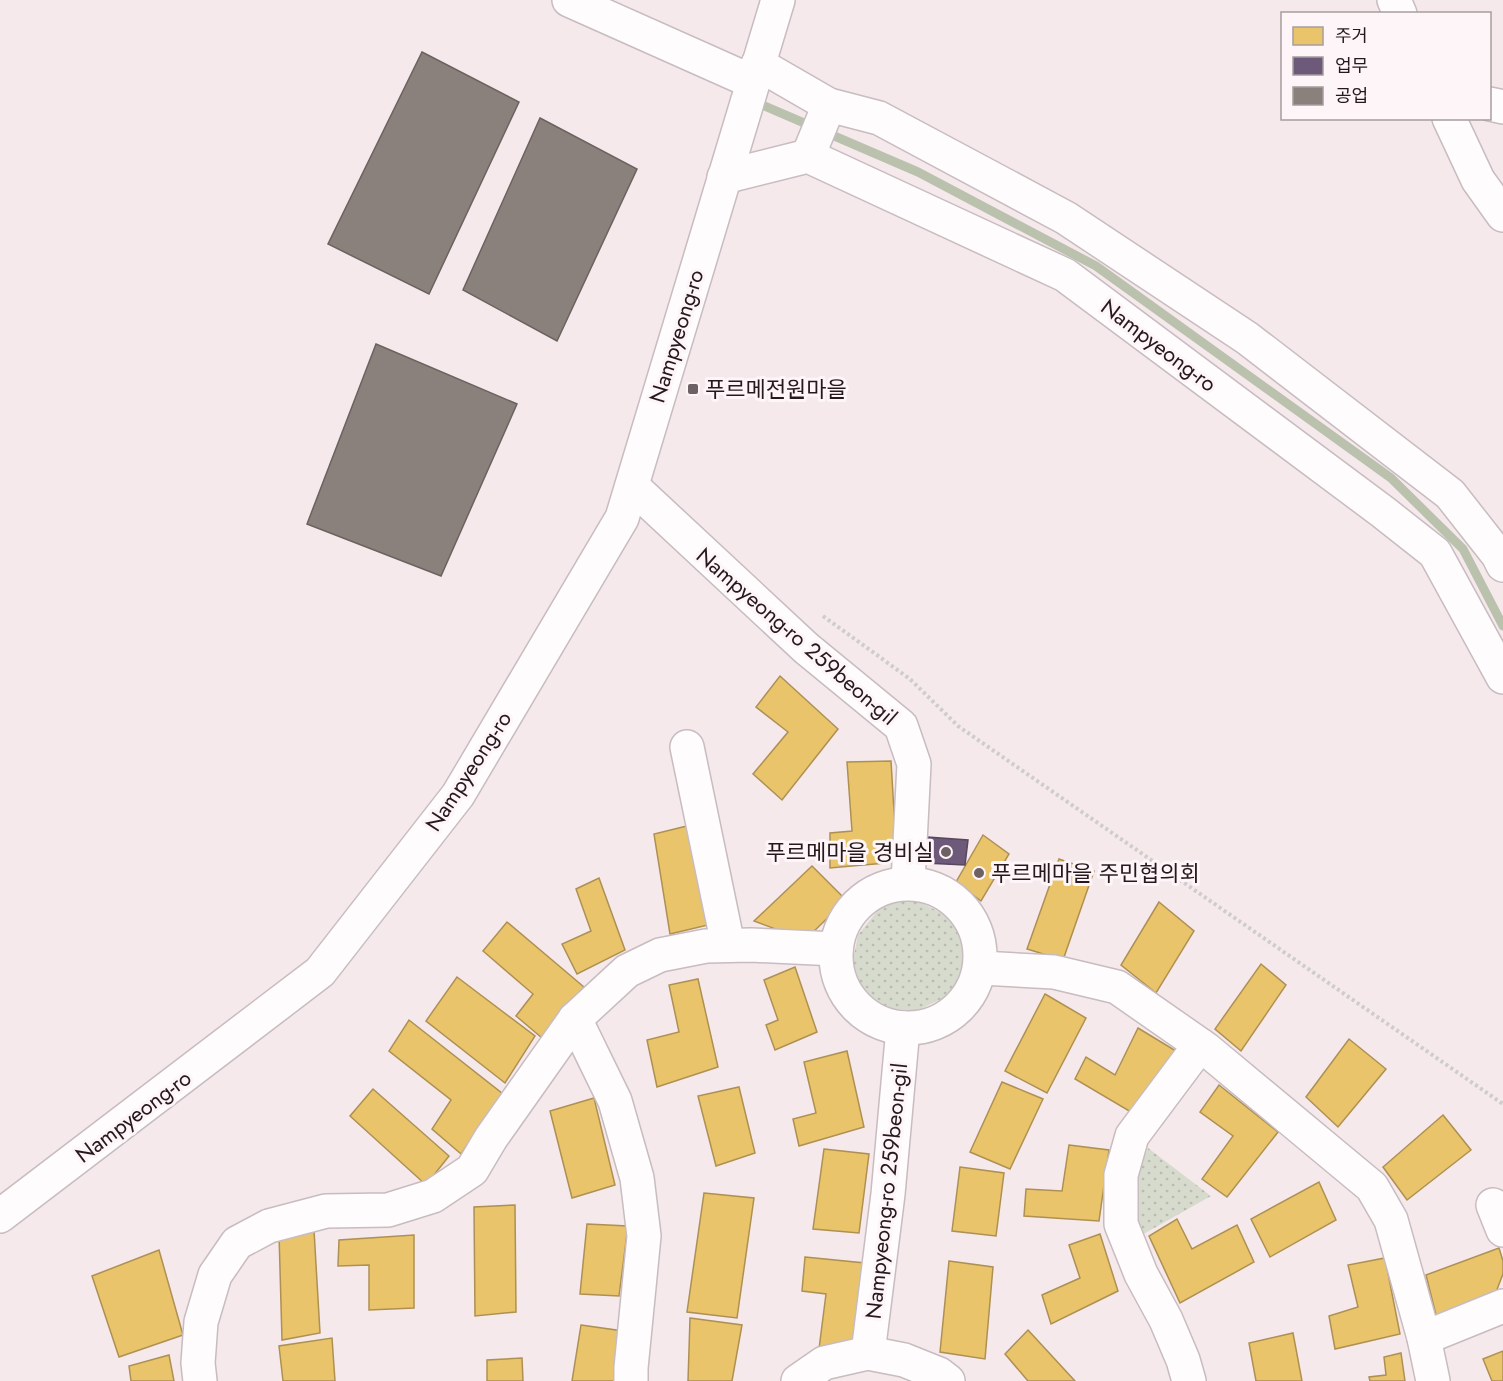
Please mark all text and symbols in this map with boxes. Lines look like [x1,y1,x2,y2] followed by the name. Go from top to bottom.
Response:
[1281,12,1491,120] legend
[1335,23,1368,49] text: 주거
[1335,53,1368,79] text: 업무
[1335,83,1368,109] text: 공업
[641,266,711,406] street label: Nampyeong-ro
[1094,291,1224,399] street label: Nampyeong-ro
[705,373,847,405] place label: 푸르메전원마을
[686,382,700,396] marker: 푸르메전원마을
[689,540,905,732] street label: Nampyeong-ro 259beon-gil
[417,705,519,837] street label: Nampyeong-ro
[765,836,934,868] place label: 푸르메마을 경비실
[939,845,953,859] marker: 푸르메마을 경비실
[991,857,1200,889] place label: 푸르메마을 주민협의회
[972,866,986,880] marker: 푸르메마을 주민협의회
[857,1061,915,1321] street label: Nampyeong-ro 259beon-gil
[68,1062,198,1170] street label: Nampyeong-ro

